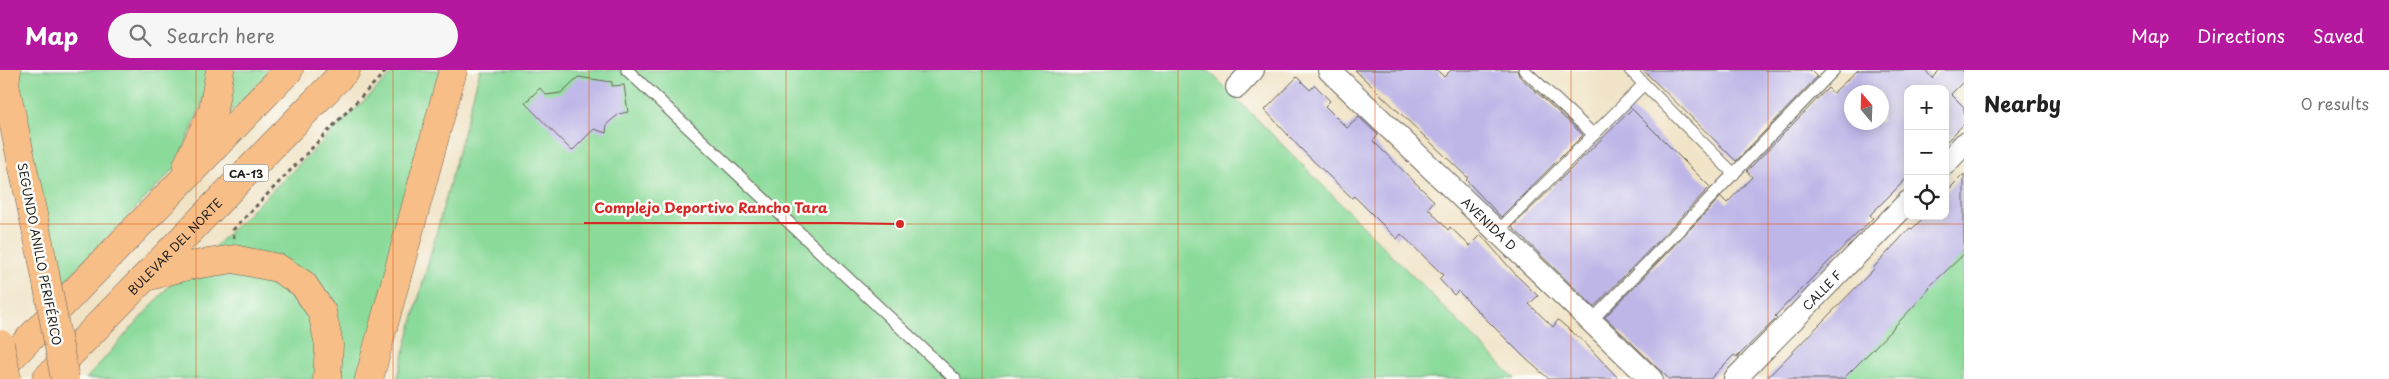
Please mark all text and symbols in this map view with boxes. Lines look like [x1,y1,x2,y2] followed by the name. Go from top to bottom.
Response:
[108,13,458,58] search box
[25,17,78,53] text: Map
[126,21,154,49] icon: search
[166,21,275,49] text: Search here
[2131,22,2169,49] text: Map
[2197,22,2285,49] text: Directions
[2313,22,2364,49] text: Saved
[1844,85,1889,130] north arrow
[1904,85,1949,220] map controls
[1904,85,1949,130] button: +
[1984,87,2061,119] text: Nearby
[2301,91,2369,115] text: 0 results
[1904,130,1949,175] button: −
[13,161,67,347] street label: SEGUNDO ANILLO PERIFÉRICO
[224,165,268,182] road number: CA-13
[1904,175,1949,220] button: locate
[1458,193,1521,254] street label: AVENIDA D
[123,194,226,299] street label: BULEVAR DEL NORTE
[584,194,839,223] callout: Complejo Deportivo Rancho Tara
[594,197,828,218] text: Complejo Deportivo Rancho Tara
[1798,266,1845,314] street label: CALLE F

